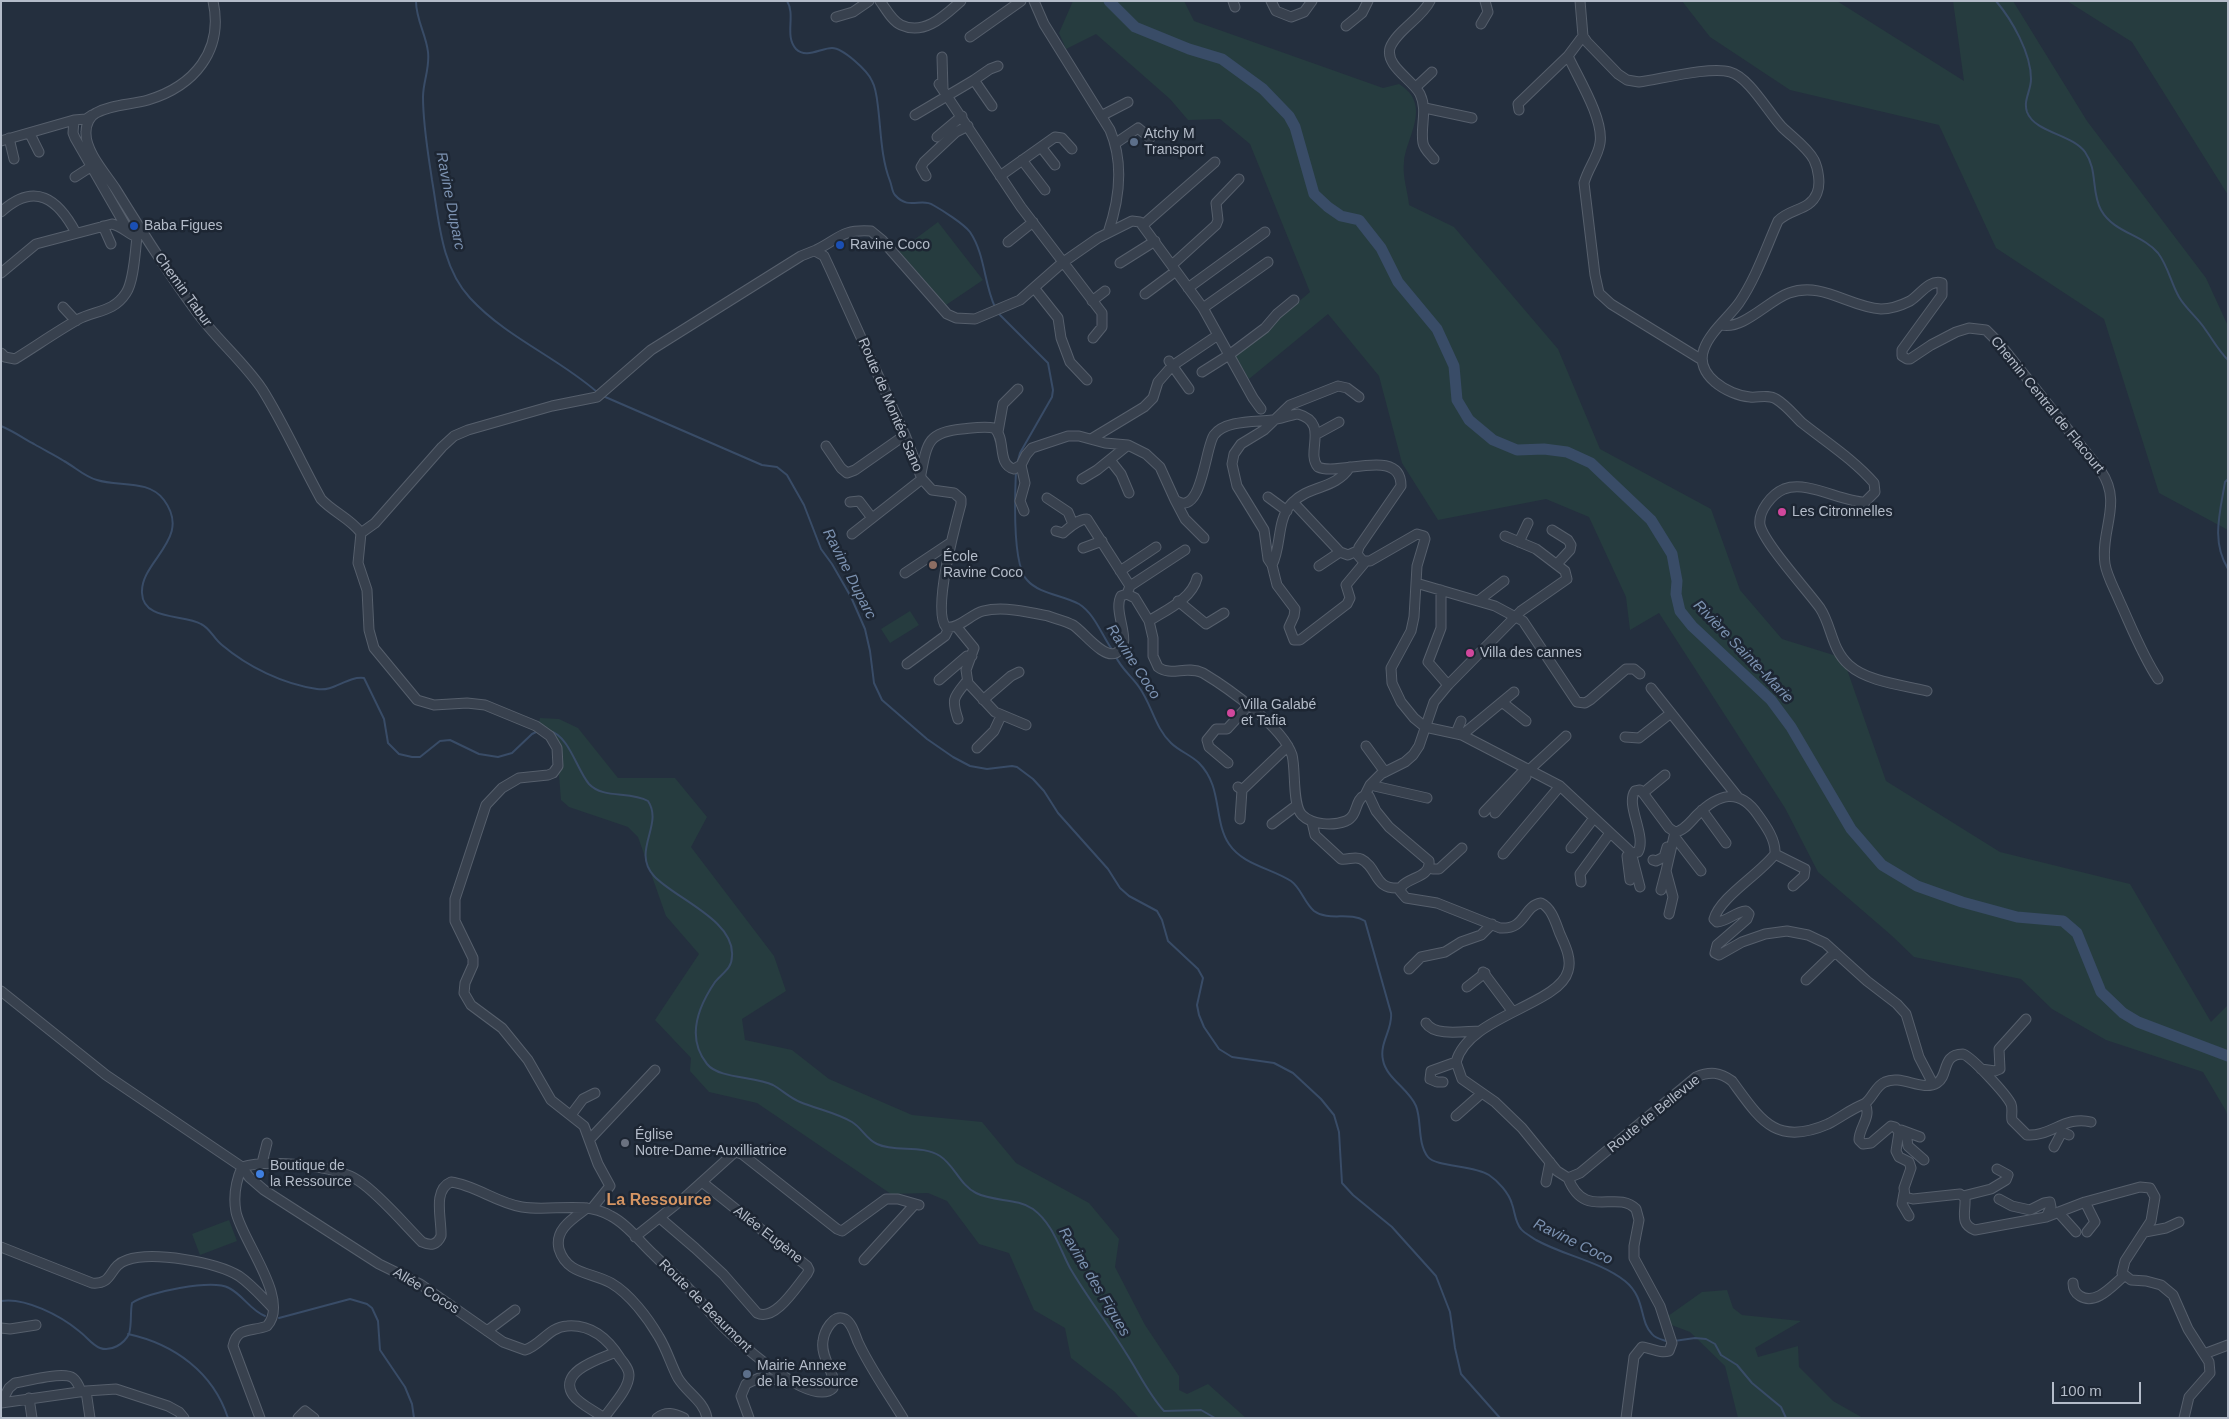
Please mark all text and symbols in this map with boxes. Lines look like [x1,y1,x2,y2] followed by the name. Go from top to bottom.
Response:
[1144,126,1203,158] place label: Atchy M Transport
[1128,136,1140,148] marker: Atchy M Transport
[432,151,468,251] water label: Ravine Duparc
[144,218,223,234] place label: Baba Figues
[128,220,140,232] marker: Baba Figues
[850,237,930,253] place label: Ravine Coco
[834,239,846,251] marker: Ravine Coco
[151,250,215,330] street label: Chemin Tabur
[1987,333,2107,477] street label: Chemin Central de Flacourt
[854,335,926,475] street label: Route de Montée Sano
[1792,504,1892,520] place label: Les Citronnelles
[1776,506,1788,518] marker: Les Citronnelles
[818,526,880,622] water label: Ravine Duparc
[943,549,1023,582] place label: École Ravine Coco
[927,559,939,571] marker: École Ravine Coco
[1689,597,1797,707] water label: Rivière Sainte-Marie
[1102,621,1164,703] water label: Ravine Coco
[1480,645,1582,661] place label: Villa des cannes
[1464,647,1476,659] marker: Villa des cannes
[1241,697,1316,730] place label: Villa Galabé et Tafia
[1225,707,1237,719] marker: Villa Galabé et Tafia
[1604,1071,1704,1157] street label: Route de Bellevue
[635,1127,787,1160] place label: Église Notre-Dame-Auxilliatrice
[619,1137,631,1149] marker: Église Notre-Dame-Auxilliatrice
[270,1158,352,1190] place label: Boutique de la Ressource
[254,1168,266,1180] marker: Boutique de la Ressource
[607,1191,711,1211] district label: La Ressource
[730,1203,806,1267] street label: Allée Eugène
[1530,1215,1616,1269] water label: Ravine Coco
[1054,1224,1134,1340] water label: Ravine des Figues
[655,1256,755,1356] street label: Route de Beaumont
[390,1264,462,1318] street label: Allée Cocos
[757,1358,858,1390] place label: Mairie Annexe de la Ressource
[741,1368,753,1380] marker: Mairie Annexe de la Ressource
[2054,1372,2143,1404] scale bar
[2060,1382,2102,1399] text: 100 m

